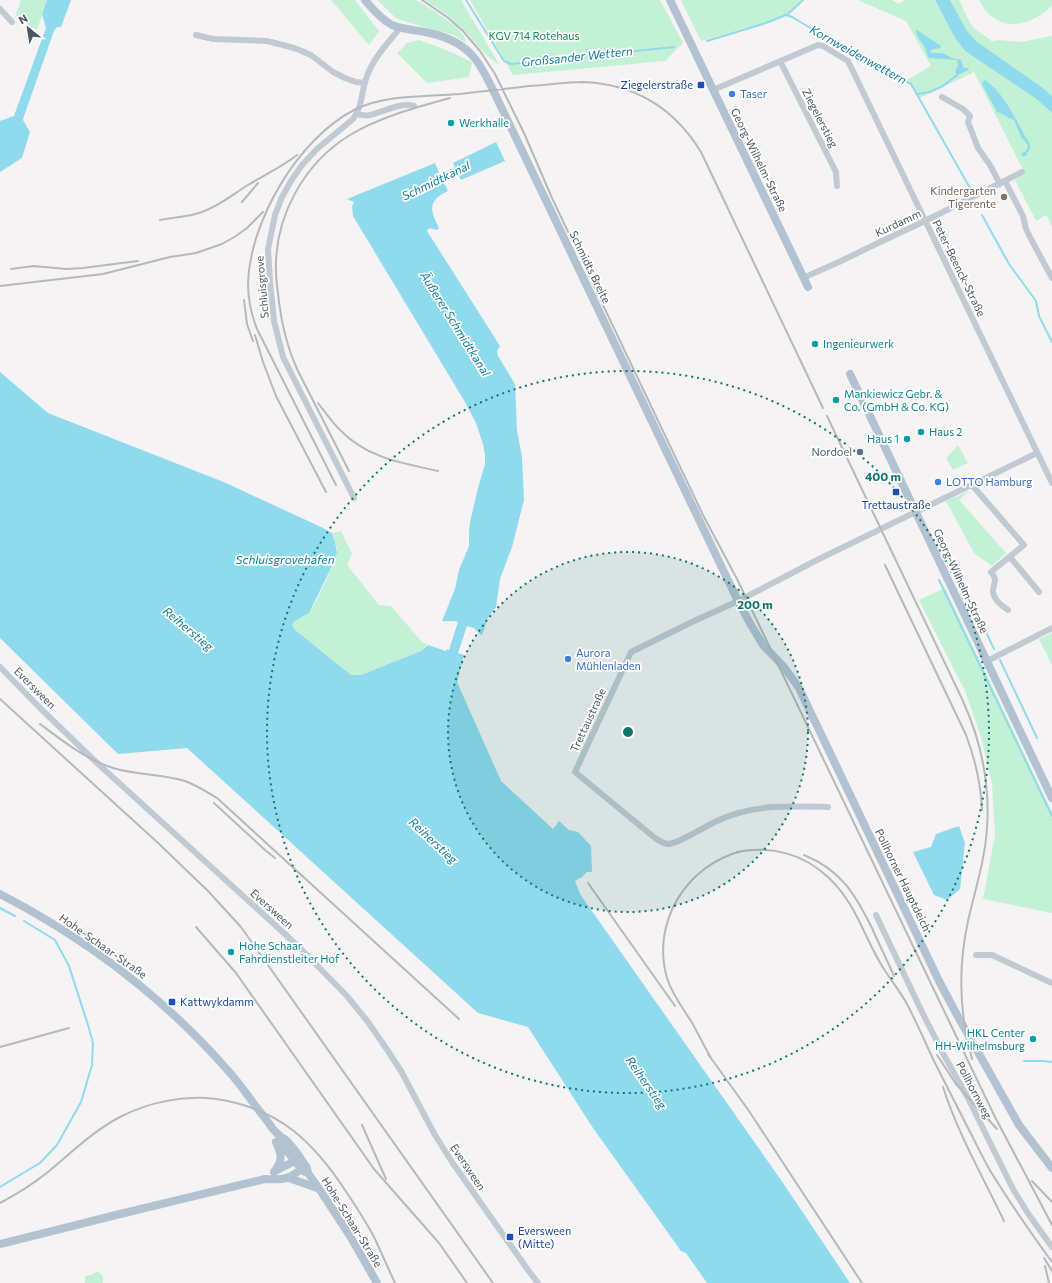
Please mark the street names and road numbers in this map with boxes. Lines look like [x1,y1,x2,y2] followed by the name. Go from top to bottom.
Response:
[800,86,841,150] street label: Ziegelerstieg
[729,106,790,214] street label: Georg-Wilhelm-Straße
[873,206,923,239] street label: Kurdamm
[930,217,989,318] street label: Peter-Beenck-Straße
[567,229,614,305] street label: Schmidts Breite
[252,255,271,319] street label: Schluisgrove
[931,526,992,635] street label: Georg-Wilhelm-Straße
[12,664,59,711] street label: Eversween
[567,686,608,754] street label: Trettaustraße
[873,826,934,933] street label: Pollhorner Hauptdeich
[248,886,296,931] street label: Eversween
[57,911,150,981] street label: Hohe-Schaar-Straße
[954,1059,995,1121] street label: Pollhornweg
[448,1141,489,1192] street label: Eversween
[319,1174,386,1269] street label: Hohe-Schaar-Straße

